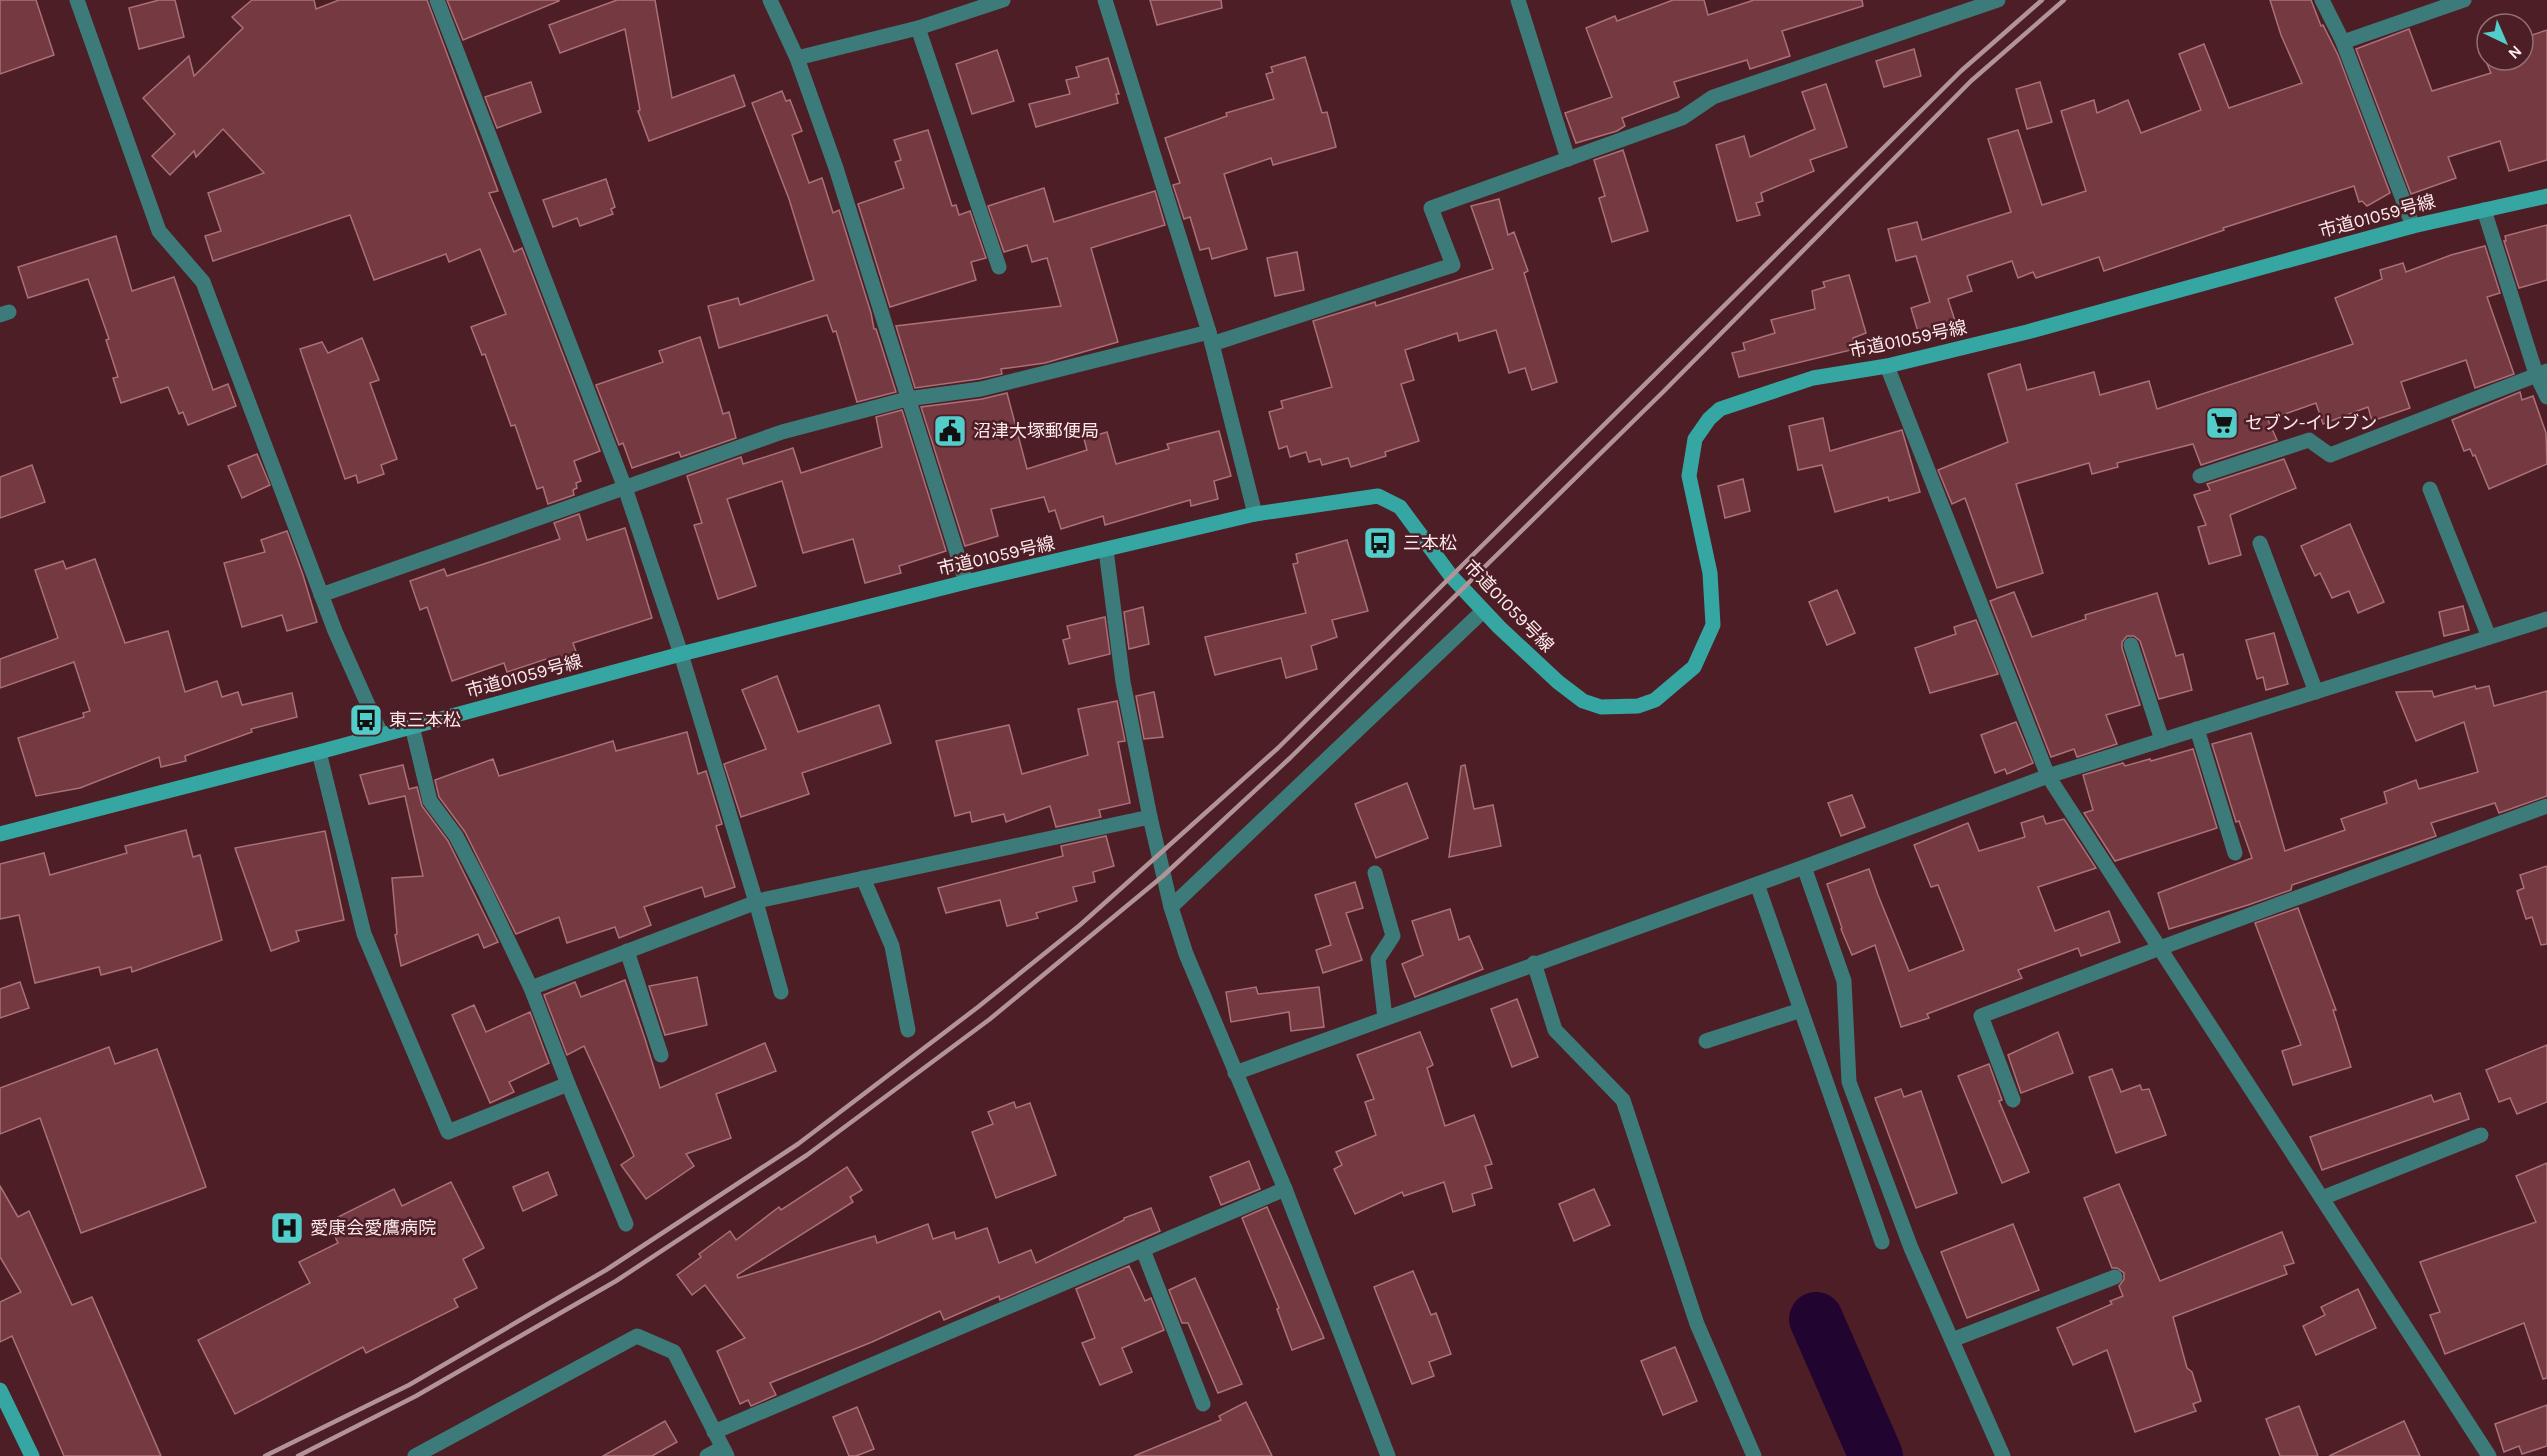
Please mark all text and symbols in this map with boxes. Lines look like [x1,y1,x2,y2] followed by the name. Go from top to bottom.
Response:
[2475,12,2535,72] north arrow
[2504,42,2526,63] text: N
[2316,190,2438,242] street label: 市道01059号線
[1847,316,1969,362] street label: 市道01059号線
[2204,405,2240,441] supermarket icon: セブン-イレブン
[2245,412,2377,434] place label: セブン-イレブン
[932,413,968,449] public building icon: 沼津大塚郵便局
[973,420,1099,442] place label: 沼津大塚郵便局
[1362,525,1398,561] bus stop icon: 三本松
[935,532,1057,580] street label: 市道01059号線
[1403,532,1457,554] place label: 三本松
[1459,555,1559,657] street label: 市道01059号線
[463,650,585,702] street label: 市道01059号線
[348,702,384,738] bus stop icon: 東三本松
[389,709,461,731] place label: 東三本松
[269,1210,305,1246] hospital icon: 愛康会愛鷹病院
[310,1217,436,1239] place label: 愛康会愛鷹病院

